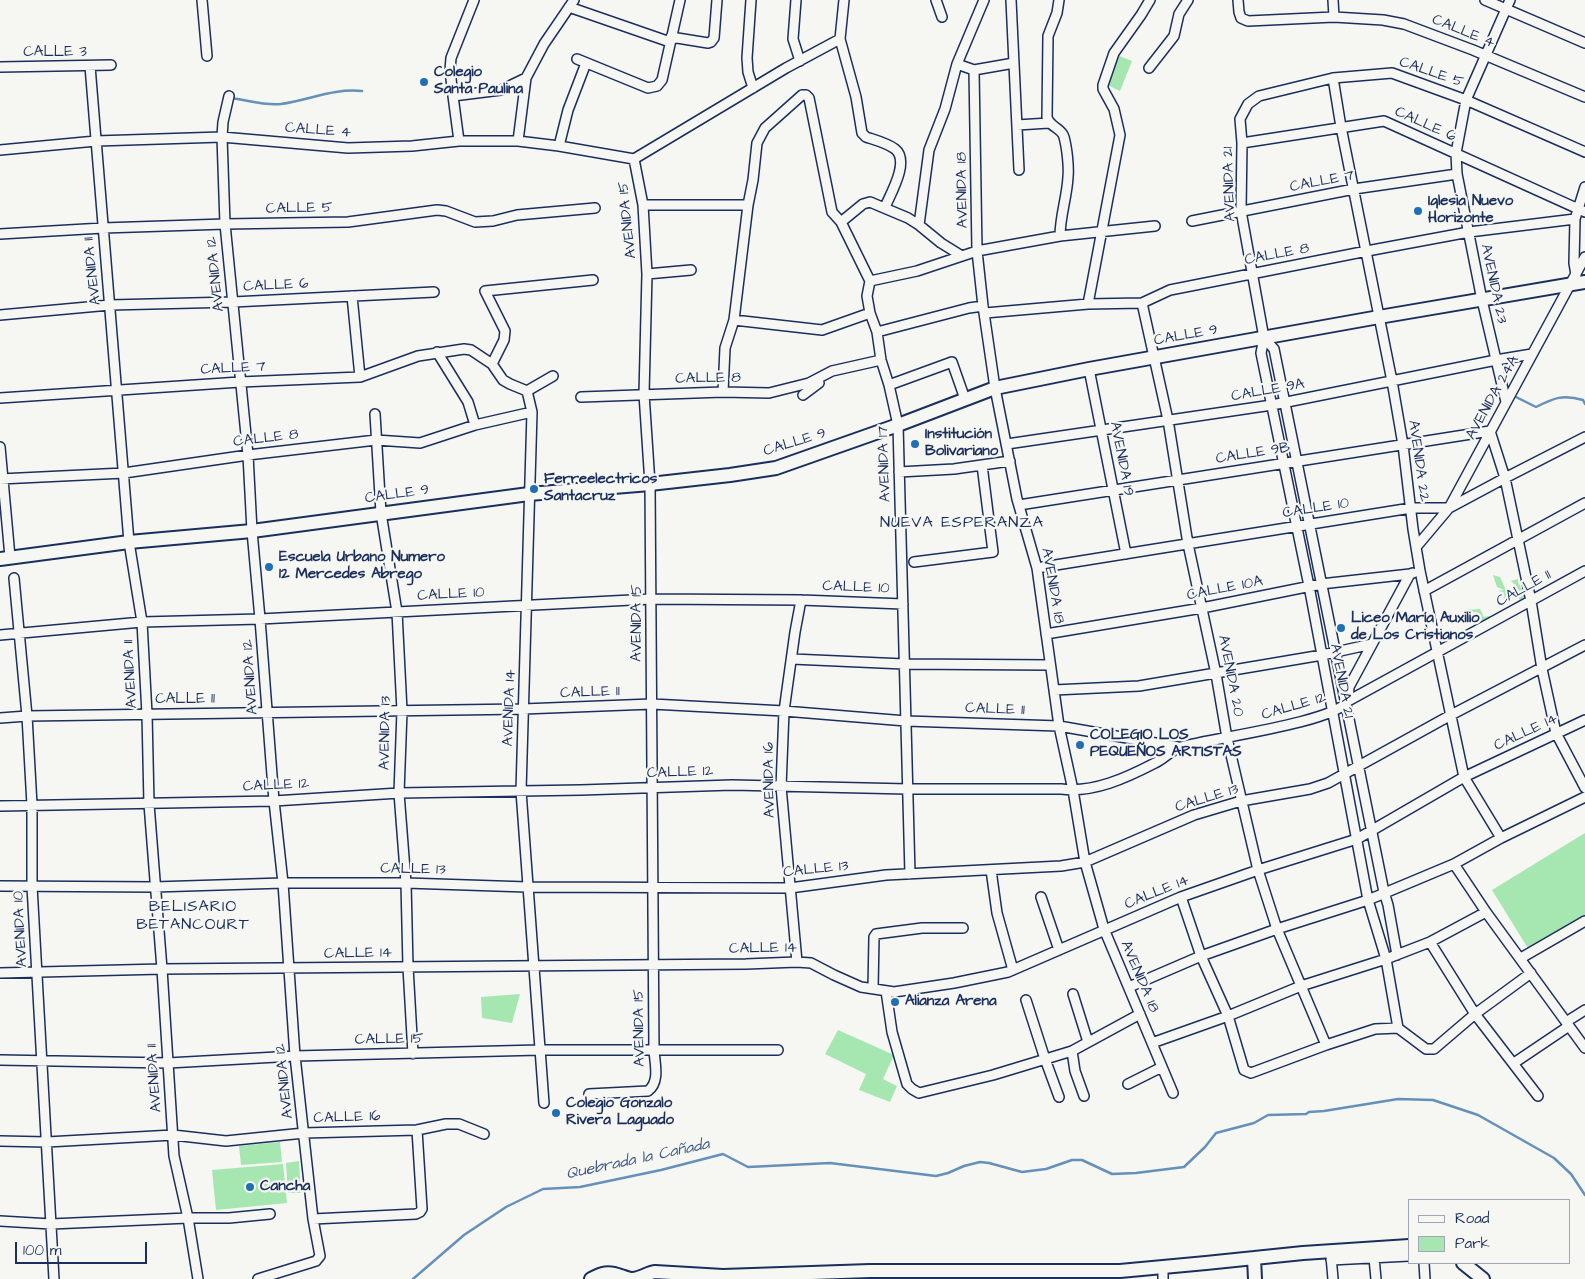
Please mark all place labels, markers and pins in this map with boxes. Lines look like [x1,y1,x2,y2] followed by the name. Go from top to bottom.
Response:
[434,64,523,99] place label: Colegio Santa Paulina
[418,76,430,88] marker: Colegio Santa Paulina
[1428,193,1513,228] place label: Iglesia Nuevo Horizonte
[1412,205,1424,217] marker: Iglesia Nuevo Horizonte
[925,426,998,461] place label: Institución Bolivariano
[909,438,921,450] marker: Institución Bolivariano
[544,471,657,506] place label: Ferreelectricos Santacruz
[528,483,540,495] marker: Ferreelectricos Santacruz
[279,549,445,584] place label: Escuela Urbano Numero 12 Mercedes Abrego
[263,561,275,573] marker: Escuela Urbano Numero 12 Mercedes Abrego
[1351,610,1480,645] place label: Liceo María Auxilio de Los Cristianos
[1335,622,1347,634] marker: Liceo María Auxilio de Los Cristianos
[1090,727,1242,762] place label: COLEGIO LOS PEQUEÑOS ARTISTAS
[1074,739,1086,751] marker: COLEGIO LOS PEQUEÑOS ARTISTAS
[905,993,997,1011] place label: Alianza Arena
[889,996,901,1008] marker: Alianza Arena
[566,1095,674,1130] place label: Colegio Gonzalo Rivera Laguado
[550,1107,562,1119] marker: Colegio Gonzalo Rivera Laguado
[260,1178,310,1196] place label: Cancha
[244,1181,256,1193] marker: Cancha

